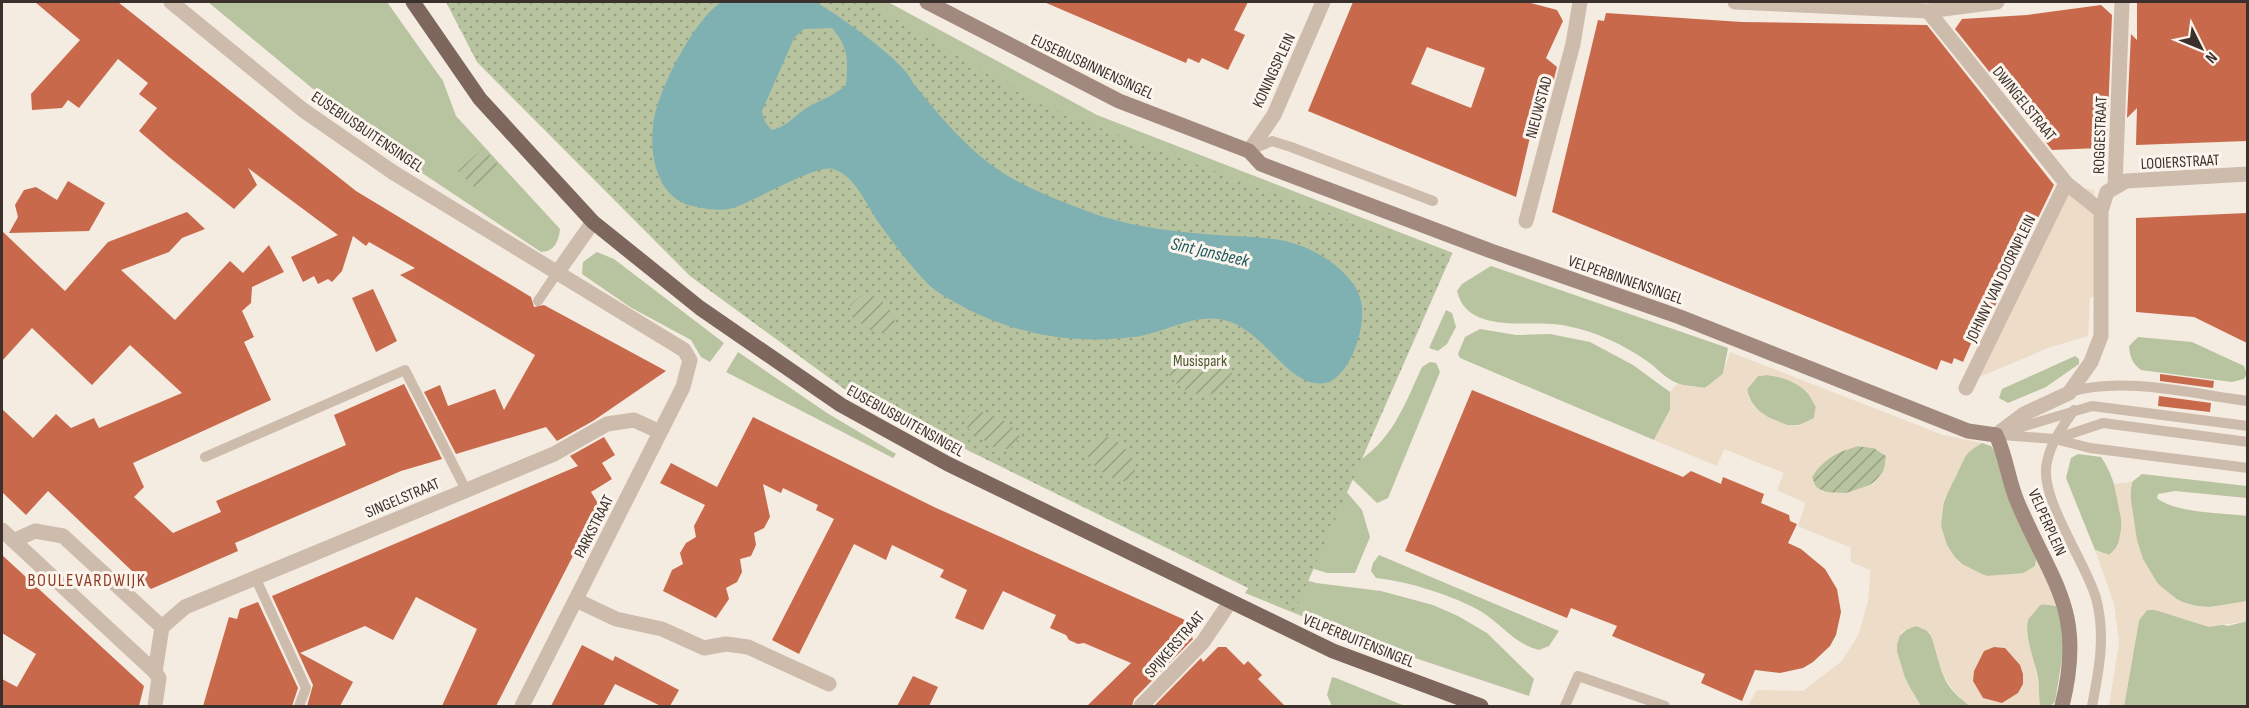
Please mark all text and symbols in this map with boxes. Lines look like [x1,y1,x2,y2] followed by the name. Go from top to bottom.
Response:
[2171,18,2231,78] north arrow
[1249,30,1300,111] street label: KONINGSPLEIN
[1028,31,1157,104] street label: EUSEBIUSBINNENSINGEL
[2201,48,2221,67] text: N
[1988,63,2060,145] street label: DWINGELSTRAAT
[1522,74,1557,141] street label: NIEUWSTAD
[307,88,427,177] street label: EUSEBIUSBUITENSINGEL
[2090,95,2111,174] street label: ROGGESTRAAT
[2140,151,2220,174] street label: LOOIERSTRAAT
[1962,212,2040,346] street label: JOHNNY VAN DOORNPLEIN
[1169,233,1252,272] water label: Sint Jansbeek
[1565,252,1686,309] street label: VELPERBINNENSINGEL
[1173,352,1227,371] park label: Musispark
[843,381,967,461] street label: EUSEBIUSBUITENSINGEL
[363,474,443,523] street label: SINGELSTRAAT
[2023,486,2070,559] street label: VELPERPLEIN
[570,492,618,561] street label: PARKSTRAAT
[28,570,146,591] district label: BOULEVARDWIJK
[1141,608,1209,682] street label: SPIJKERSTRAAT
[1300,610,1417,672] street label: VELPERBUITENSINGEL

